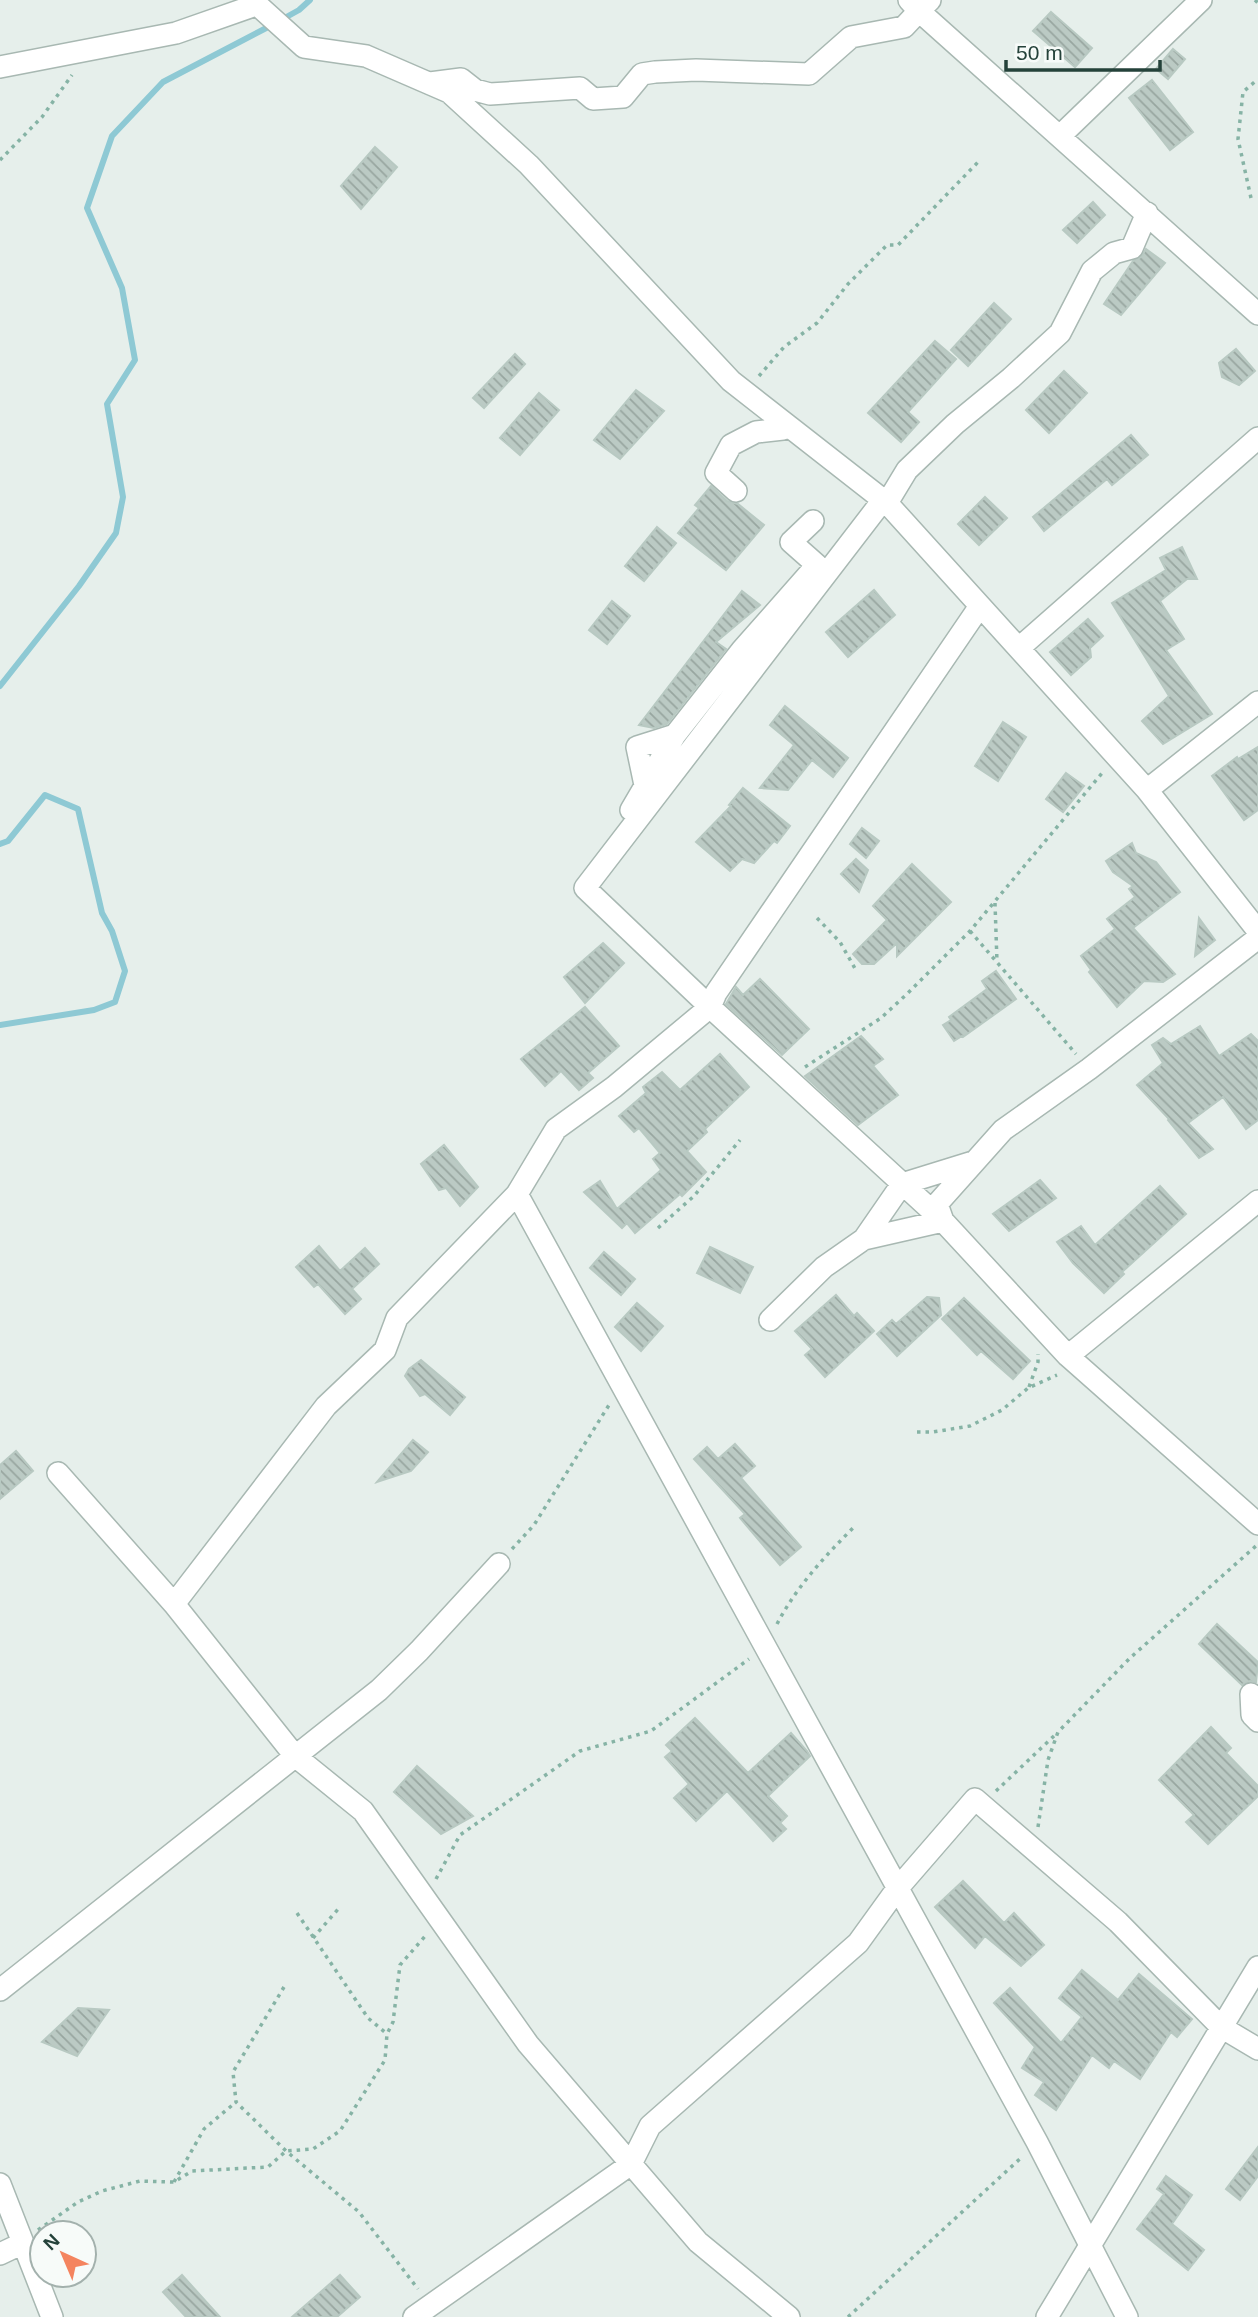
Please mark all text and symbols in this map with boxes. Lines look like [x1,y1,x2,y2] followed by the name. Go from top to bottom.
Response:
[1006,28,1160,72] scale bar
[1016,41,1063,64] text: 50 m
[28,2219,98,2289] north arrow
[39,2230,64,2254] text: N

